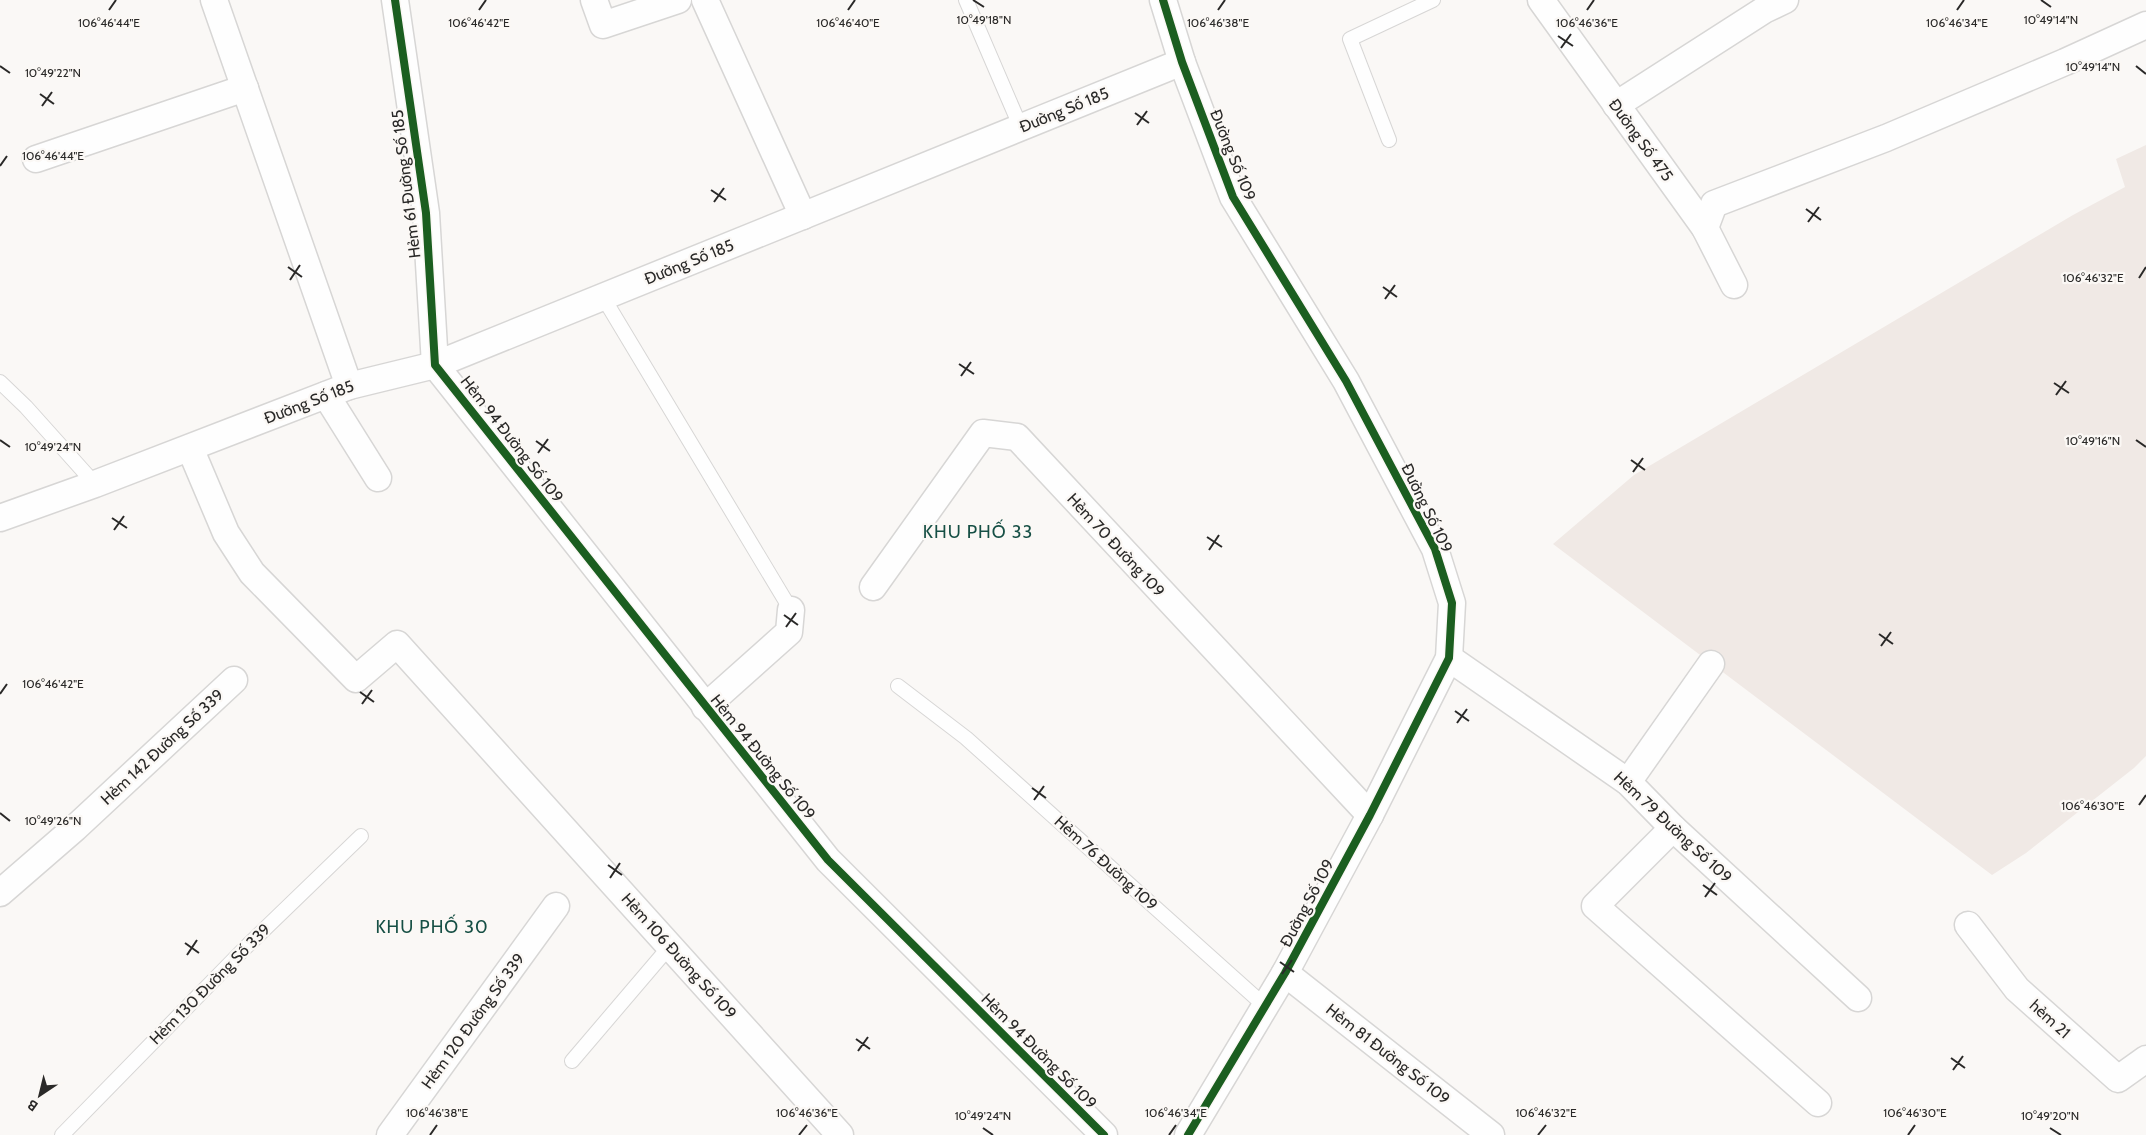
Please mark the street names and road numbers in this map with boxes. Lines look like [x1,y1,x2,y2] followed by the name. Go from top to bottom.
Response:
[1017,83,1111,137] street label: Đường Số 185
[1605,95,1677,185] street label: Đường Số 475
[1206,107,1260,203] street label: Đường Số 109
[387,109,425,259] street label: Hẻm 61 Đường Số 185
[642,235,736,289] street label: Đường Số 185
[457,372,567,506] street label: Hẻm 94 Đường Số 109
[261,376,357,428] street label: Đường Số 185
[1397,460,1457,556] street label: Đường Số 109
[1063,489,1169,601] street label: Hẻm 70 Đường 109
[97,685,227,809] street label: Hẻm 142 Đường Số 339
[707,691,819,823] street label: Hẻm 94 Đường Số 109
[1610,767,1736,887] street label: Hẻm 79 Đường Số 109
[1051,812,1161,914] street label: Hẻm 76 Đường 109
[1276,856,1338,950] street label: Đường Số 109
[618,889,740,1023] street label: Hẻm 106 Đường Số 109
[146,920,274,1048] street label: Hẻm 130 Đường Số 339
[417,950,529,1092] street label: Hẻm 120 Đường Số 339
[977,989,1101,1113] street label: Hẻm 94 Đường Số 109
[2026,996,2074,1042] street label: hẻm 21
[1322,1000,1454,1108] street label: Hẻm 81 Đường Số 109

